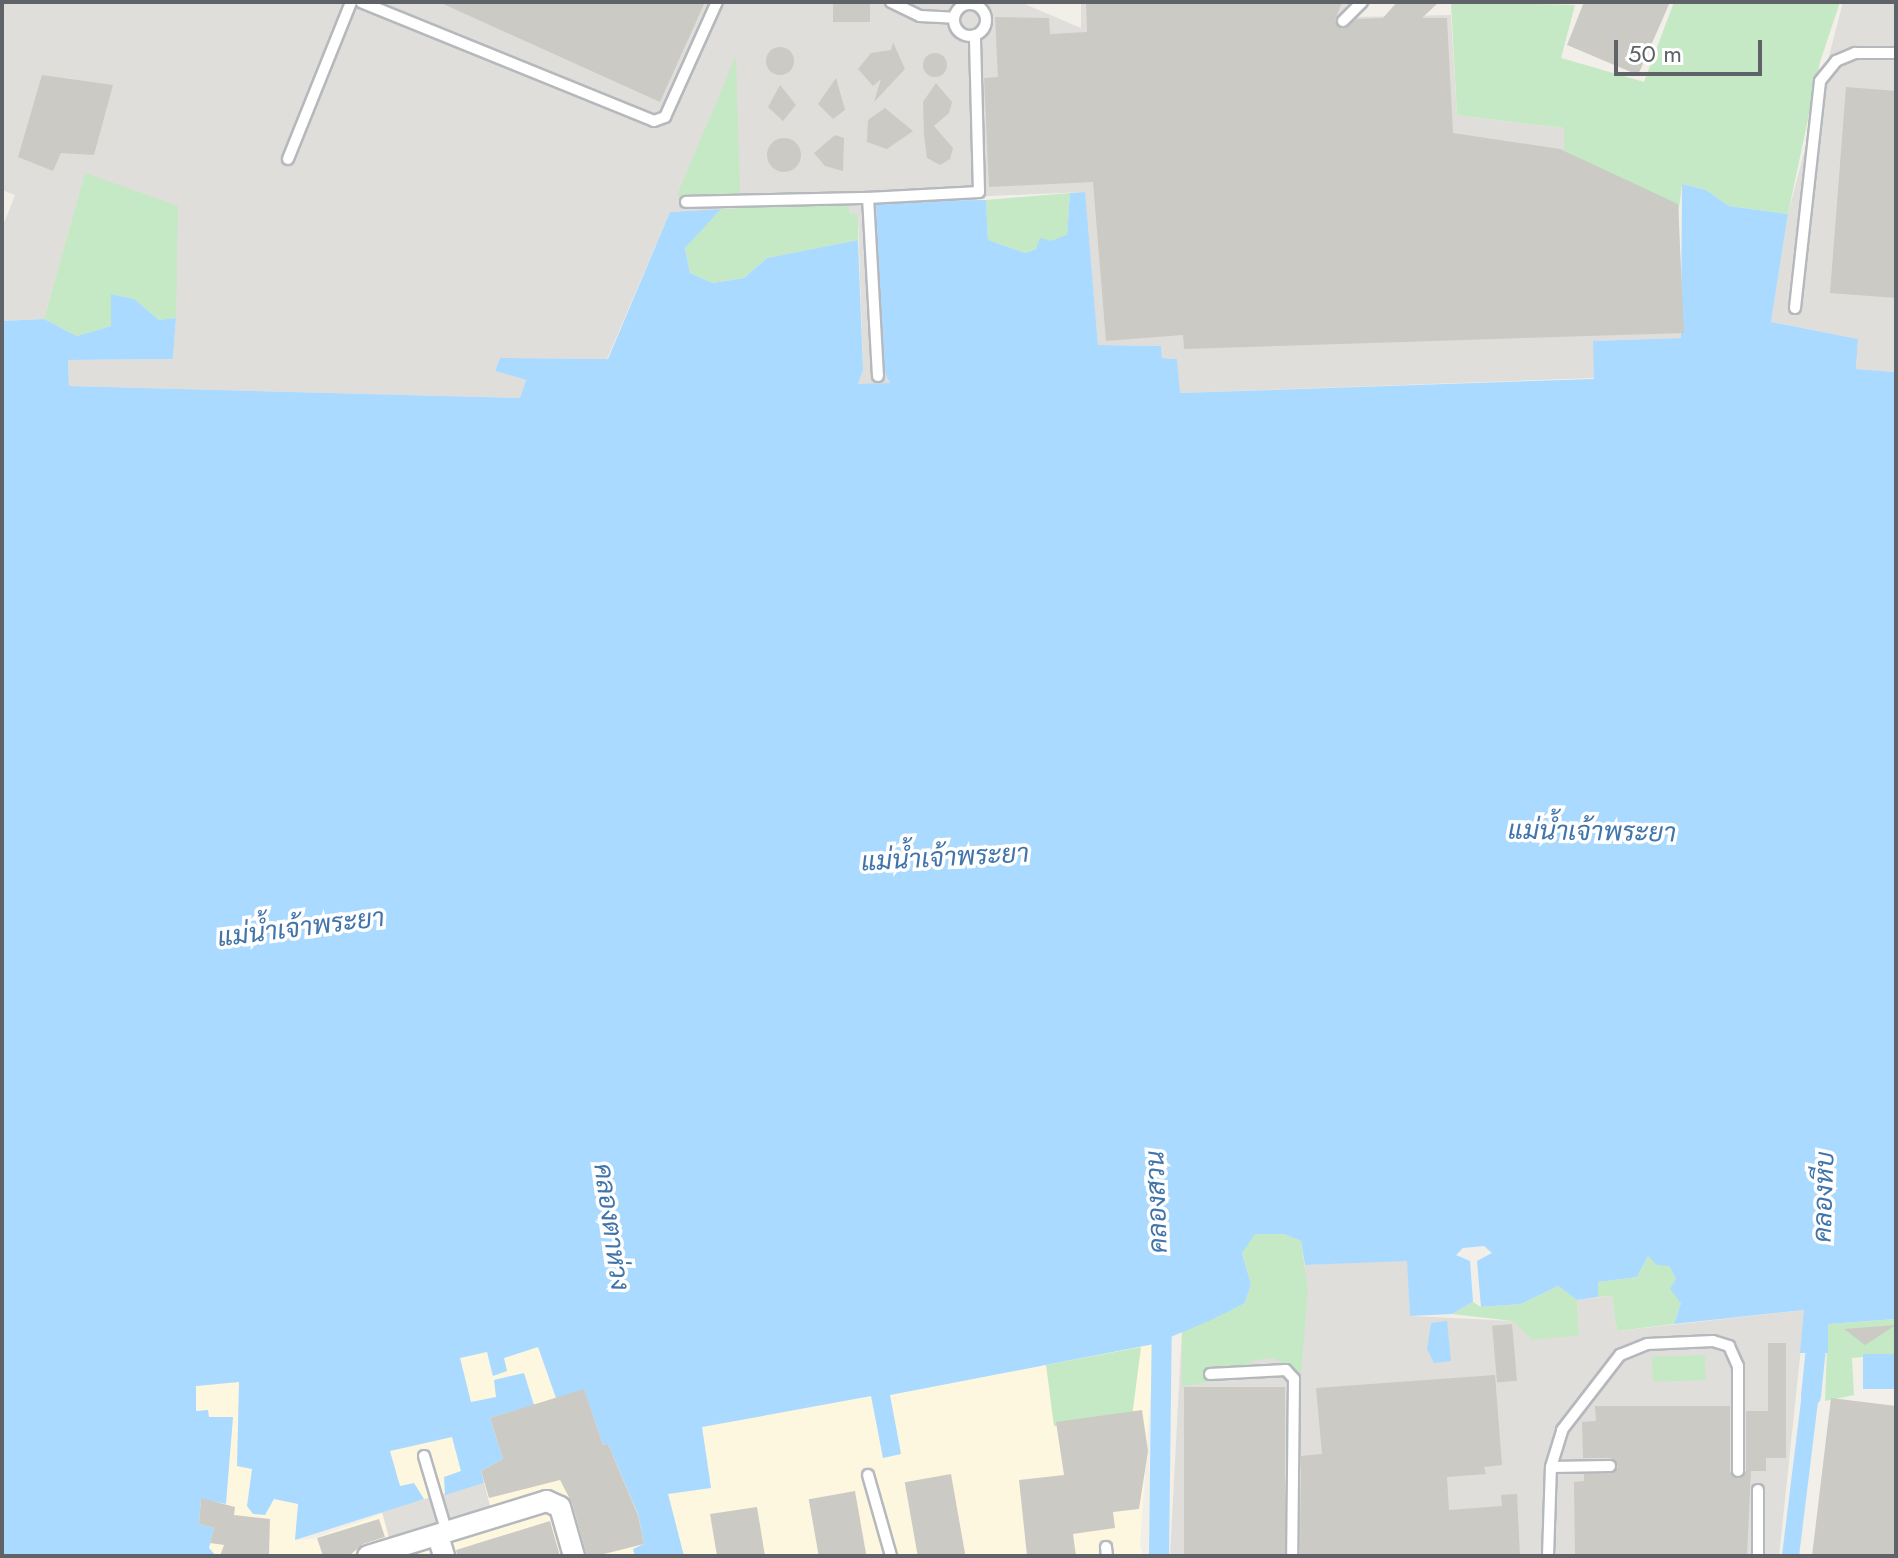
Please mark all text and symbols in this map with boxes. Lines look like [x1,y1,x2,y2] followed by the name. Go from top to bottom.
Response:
[1618,24,1766,74] scale bar
[1628,36,1682,71] text: 50 m
[1508,815,1676,849] water label: แม่น้ำเจ้าพระยา
[860,838,1030,878] water label: แม่น้ำเจ้าพระยา
[216,902,386,954] water label: แม่น้ำเจ้าพระยา
[1140,1150,1174,1254] water label: คลองสวน
[1807,1151,1841,1243] water label: คลองหีบ
[587,1162,635,1292] water label: คลองตาห่วง

